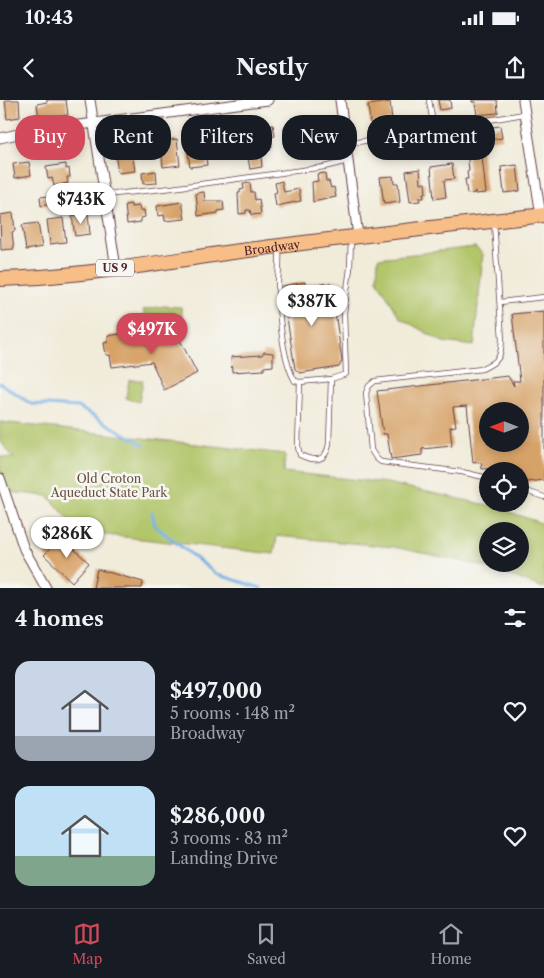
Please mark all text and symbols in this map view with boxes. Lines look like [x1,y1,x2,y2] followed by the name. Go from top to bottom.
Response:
[25,6,73,29] text: 10:43
[15,54,43,82] icon: back
[236,54,308,81] text: Nestly
[501,54,529,82] icon: share
[15,115,85,160] chip: Buy
[95,115,171,160] chip: Rent
[181,115,272,160] chip: Filters
[282,115,357,160] chip: New
[367,115,495,160] chip: Apartment
[46,182,116,225] pin: $743K
[57,189,105,209] text: $743K
[243,236,301,258] street label: Broadway
[96,260,134,277] road number: US 9
[277,284,347,327] pin: $387K
[288,291,336,311] text: $387K
[117,312,187,355] pin: $497K
[127,319,177,339] text: $497K
[479,402,529,452] north arrow
[479,402,529,572] map controls
[479,462,529,512] button: locate
[50,471,168,500] park label: Old Croton Aqueduct State Park
[32,516,102,559] pin: $286K
[479,522,529,572] button: layers
[42,523,92,543] text: $286K
[501,604,529,632] icon: filters
[15,606,104,631] text: 4 homes
[170,678,262,703] text: $497,000
[55,681,115,741] icon: home
[501,697,529,725] icon: heart
[170,703,295,723] text: 5 rooms · 148 m²
[170,723,245,743] text: Broadway
[170,803,265,828] text: $286,000
[55,806,115,866] icon: home
[501,822,529,850] icon: heart
[170,828,288,848] text: 3 rooms · 83 m²
[170,848,278,868] text: Landing Drive
[72,920,102,968] tab: Map
[247,920,286,968] tab: Saved
[431,920,472,968] tab: Home

